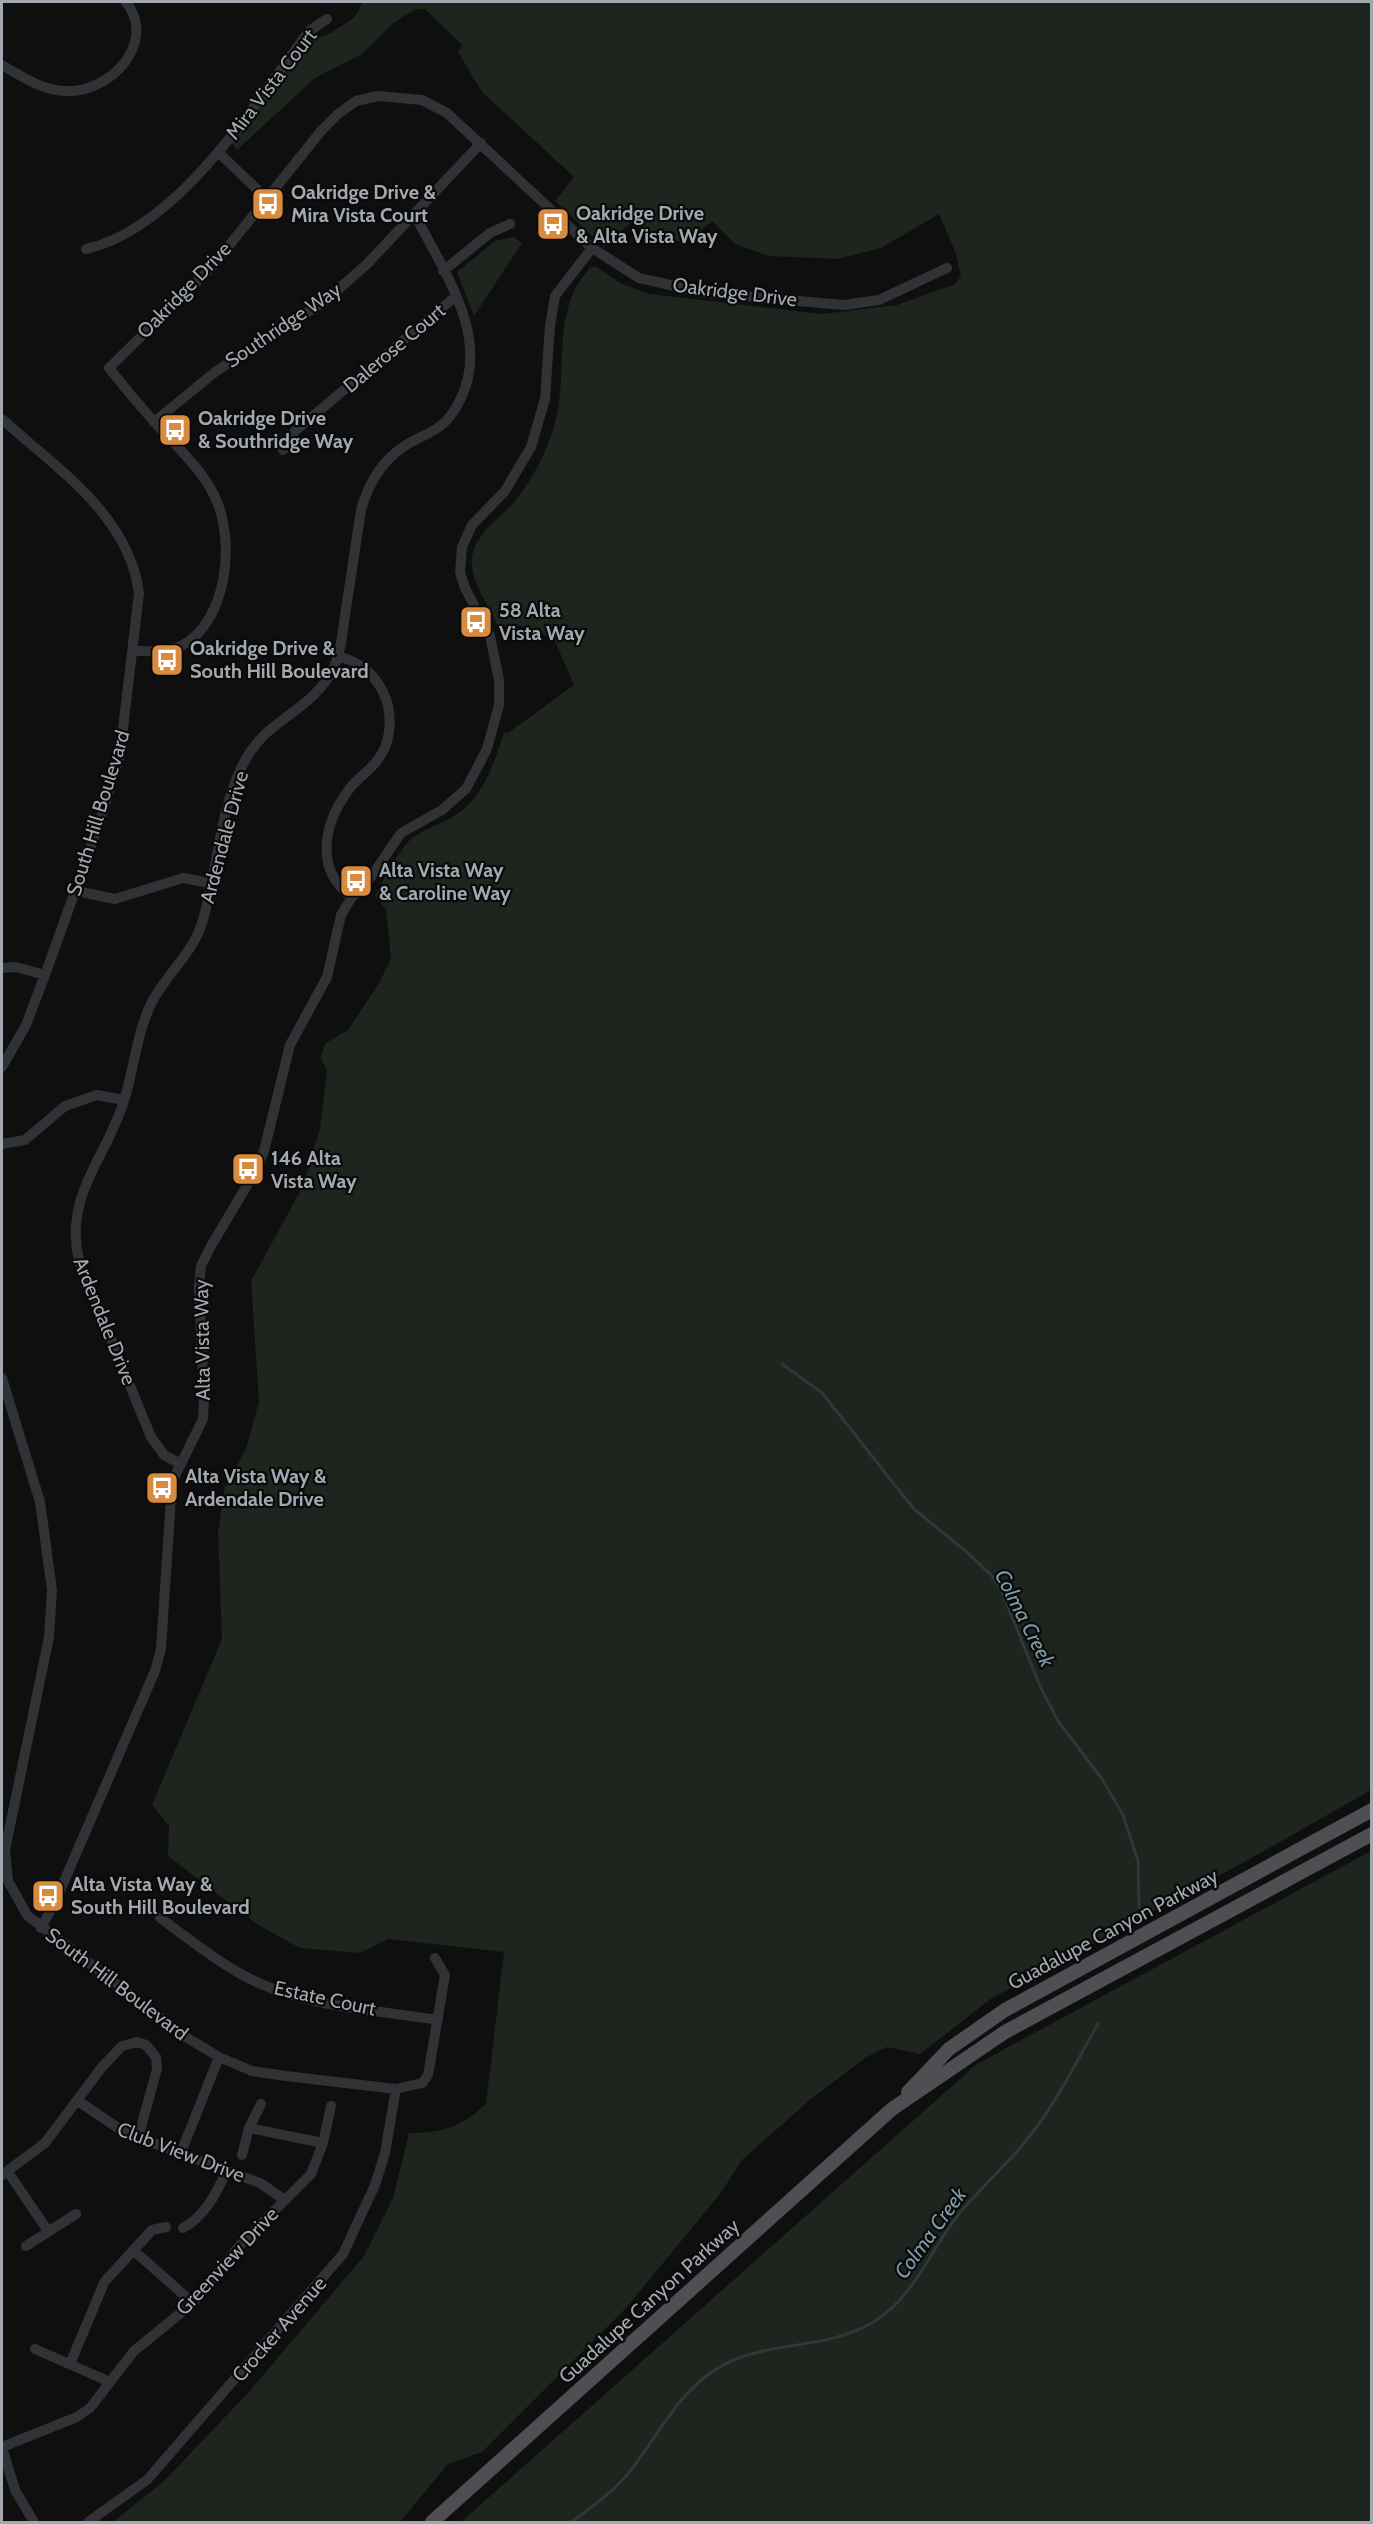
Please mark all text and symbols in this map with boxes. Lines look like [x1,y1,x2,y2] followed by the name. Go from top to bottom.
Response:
[220,24,322,144] street label: Mira Vista Court
[291,180,436,227] place label: Oakridge Drive & Mira Vista Court
[250,186,286,222] bus stop icon: Oakridge Drive & Mira Vista Court
[576,201,718,248] place label: Oakridge Drive & Alta Vista Way
[535,206,571,242] bus stop icon: Oakridge Drive & Alta Vista Way
[132,237,236,343] street label: Oakridge Drive
[672,272,798,312] street label: Oakridge Drive
[221,277,345,373] street label: Southridge Way
[338,298,450,398] street label: Dalerose Court
[198,406,354,453] place label: Oakridge Drive & Southridge Way
[157,412,193,448] bus stop icon: Oakridge Drive & Southridge Way
[499,598,585,645] place label: 58 Alta Vista Way
[458,604,494,640] bus stop icon: 58 Alta Vista Way
[190,636,369,683] place label: Oakridge Drive & South Hill Boulevard
[149,642,185,678] bus stop icon: Oakridge Drive & South Hill Boulevard
[61,727,135,899] street label: South Hill Boulevard
[195,768,253,906] street label: Ardendale Drive
[379,858,511,905] place label: Alta Vista Way & Caroline Way
[338,863,374,899] bus stop icon: Alta Vista Way & Caroline Way
[271,1146,357,1193] place label: 146 Alta Vista Way
[230,1151,266,1187] bus stop icon: 146 Alta Vista Way
[68,1254,142,1388] street label: Ardendale Drive
[189,1279,215,1401] street label: Alta Vista Way
[185,1464,327,1511] place label: Alta Vista Way & Ardendale Drive
[144,1470,180,1506] bus stop icon: Alta Vista Way & Ardendale Drive
[990,1565,1061,1672] water label: Colma Creek
[1004,1863,1222,1995] street label: Guadalupe Canyon Parkway
[71,1872,250,1919] place label: Alta Vista Way & South Hill Boulevard
[30,1878,66,1914] bus stop icon: Alta Vista Way & South Hill Boulevard
[41,1923,193,2045] street label: South Hill Boulevard
[272,1976,378,2021] street label: Estate Court
[114,2117,248,2187] street label: Club View Drive
[889,2182,972,2283] water label: Colma Creek
[171,2202,283,2320] street label: Greenview Drive
[554,2214,744,2388] street label: Guadalupe Canyon Parkway
[227,2272,331,2386] street label: Crocker Avenue

